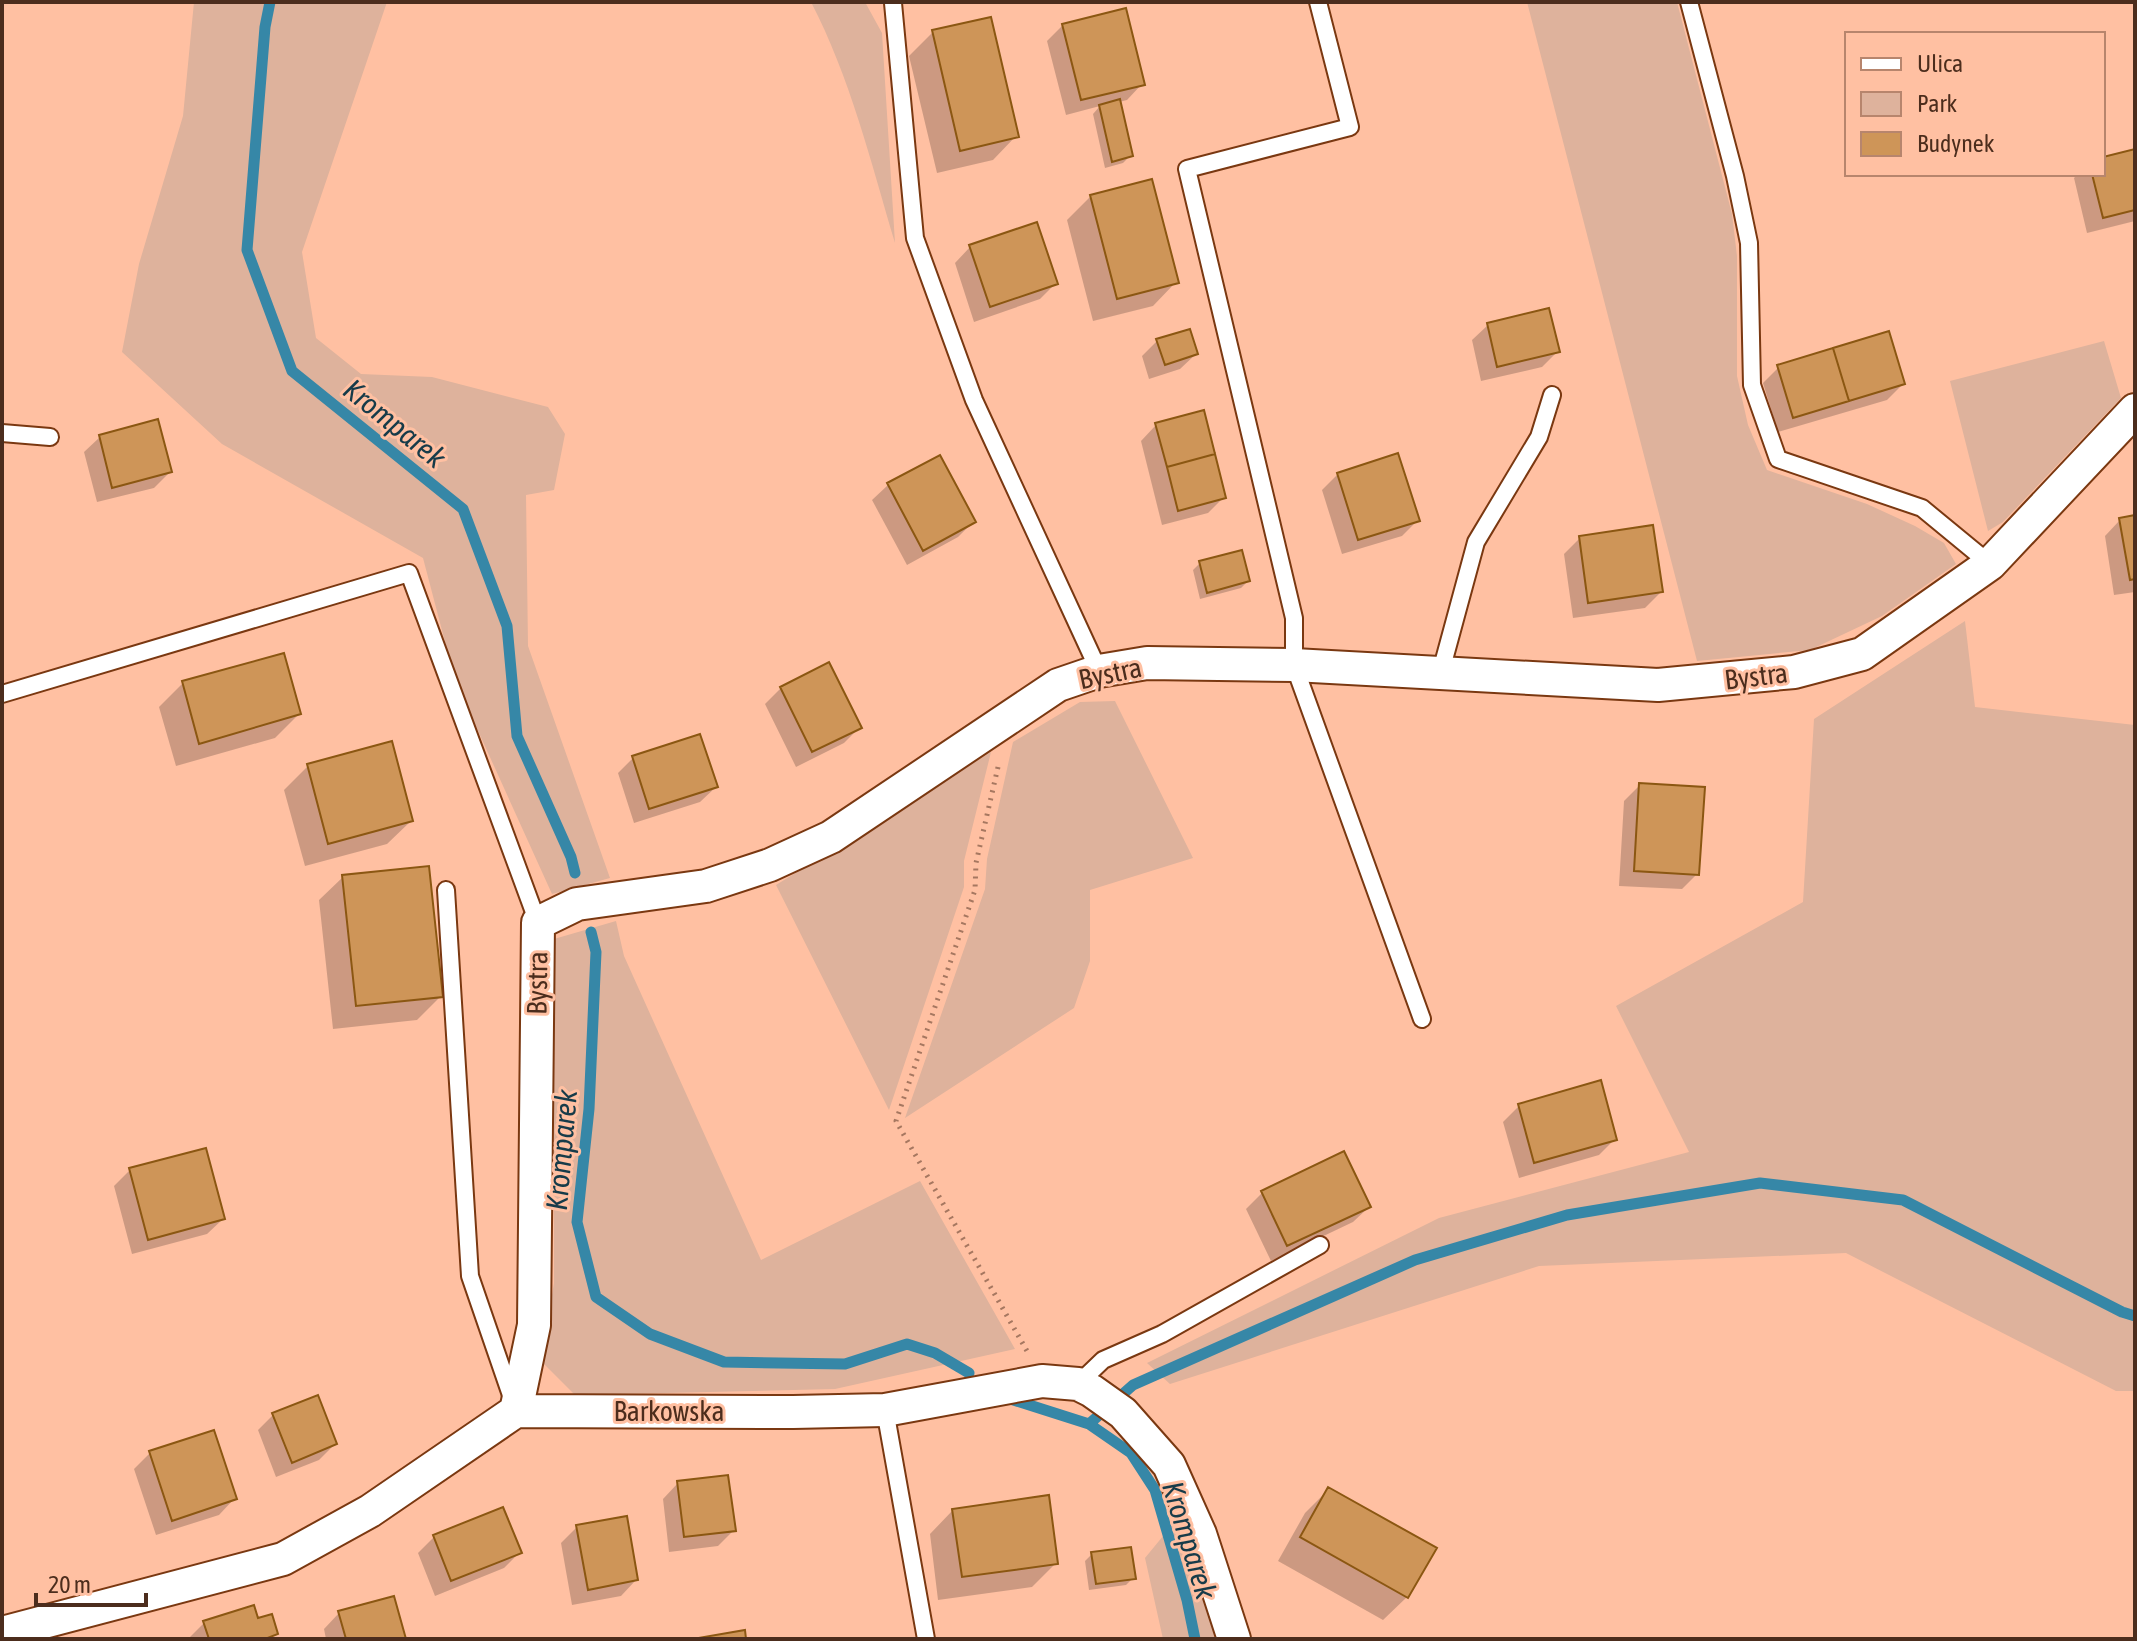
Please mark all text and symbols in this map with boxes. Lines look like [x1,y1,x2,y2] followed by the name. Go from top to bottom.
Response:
[1845,32,2105,176] legend
[1917,50,1963,77] text: Ulica
[1917,90,1958,117] text: Park
[1917,130,1995,157] text: Budynek
[337,372,453,475] water label: Kromparek
[1076,651,1144,695] street label: Bystra
[1723,656,1789,696] street label: Bystra
[520,951,554,1015] street label: Bystra
[539,1087,583,1212] water label: Kromparek
[613,1395,725,1427] street label: Barkowska
[1156,1477,1224,1604] water label: Kromparek
[36,1557,146,1607] scale bar
[48,1571,91,1598] text: 20 m

